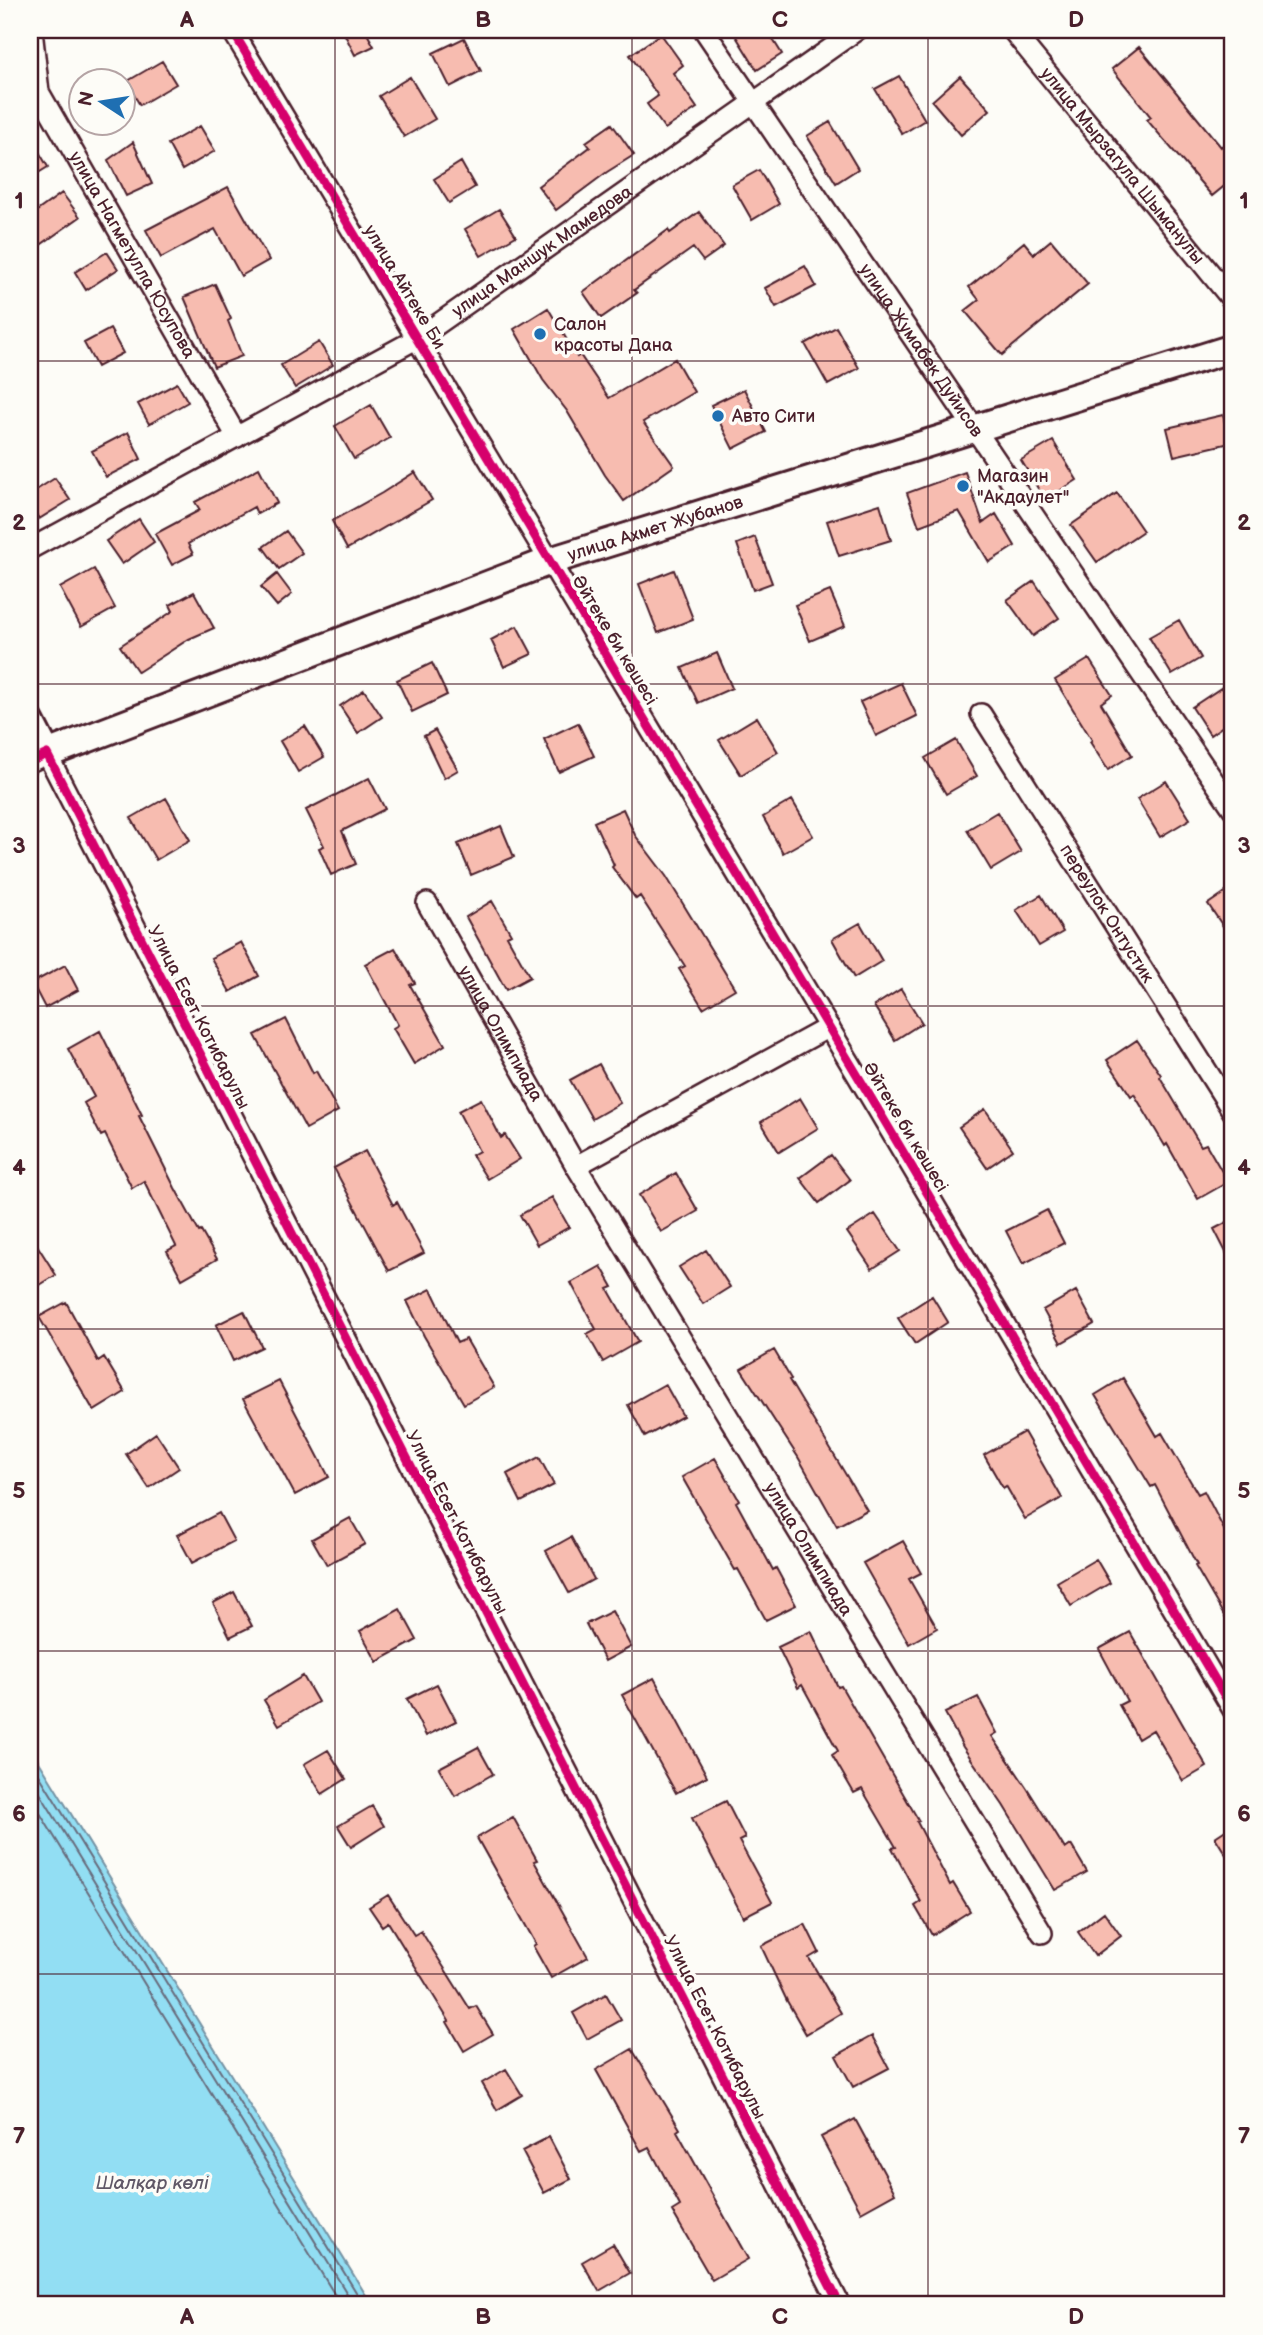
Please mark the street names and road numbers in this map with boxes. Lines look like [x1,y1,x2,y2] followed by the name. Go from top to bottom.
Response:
[1036,63,1209,269] street label: улица Мырзагула Шыманулы
[64,148,200,362] street label: улица Нагметулла Юсупова
[448,181,637,322] street label: улица Маншук Мамедова
[359,221,450,353] street label: улица Айтеке Би
[855,260,988,442] street label: улица Жумабек Дуйисов
[565,491,746,566] street label: улица Ахмет Жубанов
[568,572,662,709] street label: Әйтеке би көшесі
[1055,841,1159,987] street label: переулок Онтустик
[143,922,254,1112] street label: Улица Есет Котибарулы
[454,962,547,1106] street label: улица Олимпиада
[859,1059,953,1196] street label: Әйтеке би көшесі
[401,1427,512,1617] street label: Улица Есет Котибарулы
[760,1479,857,1620] street label: улица Олимпиада
[659,1932,770,2122] street label: Улица Есет Котибарулы

